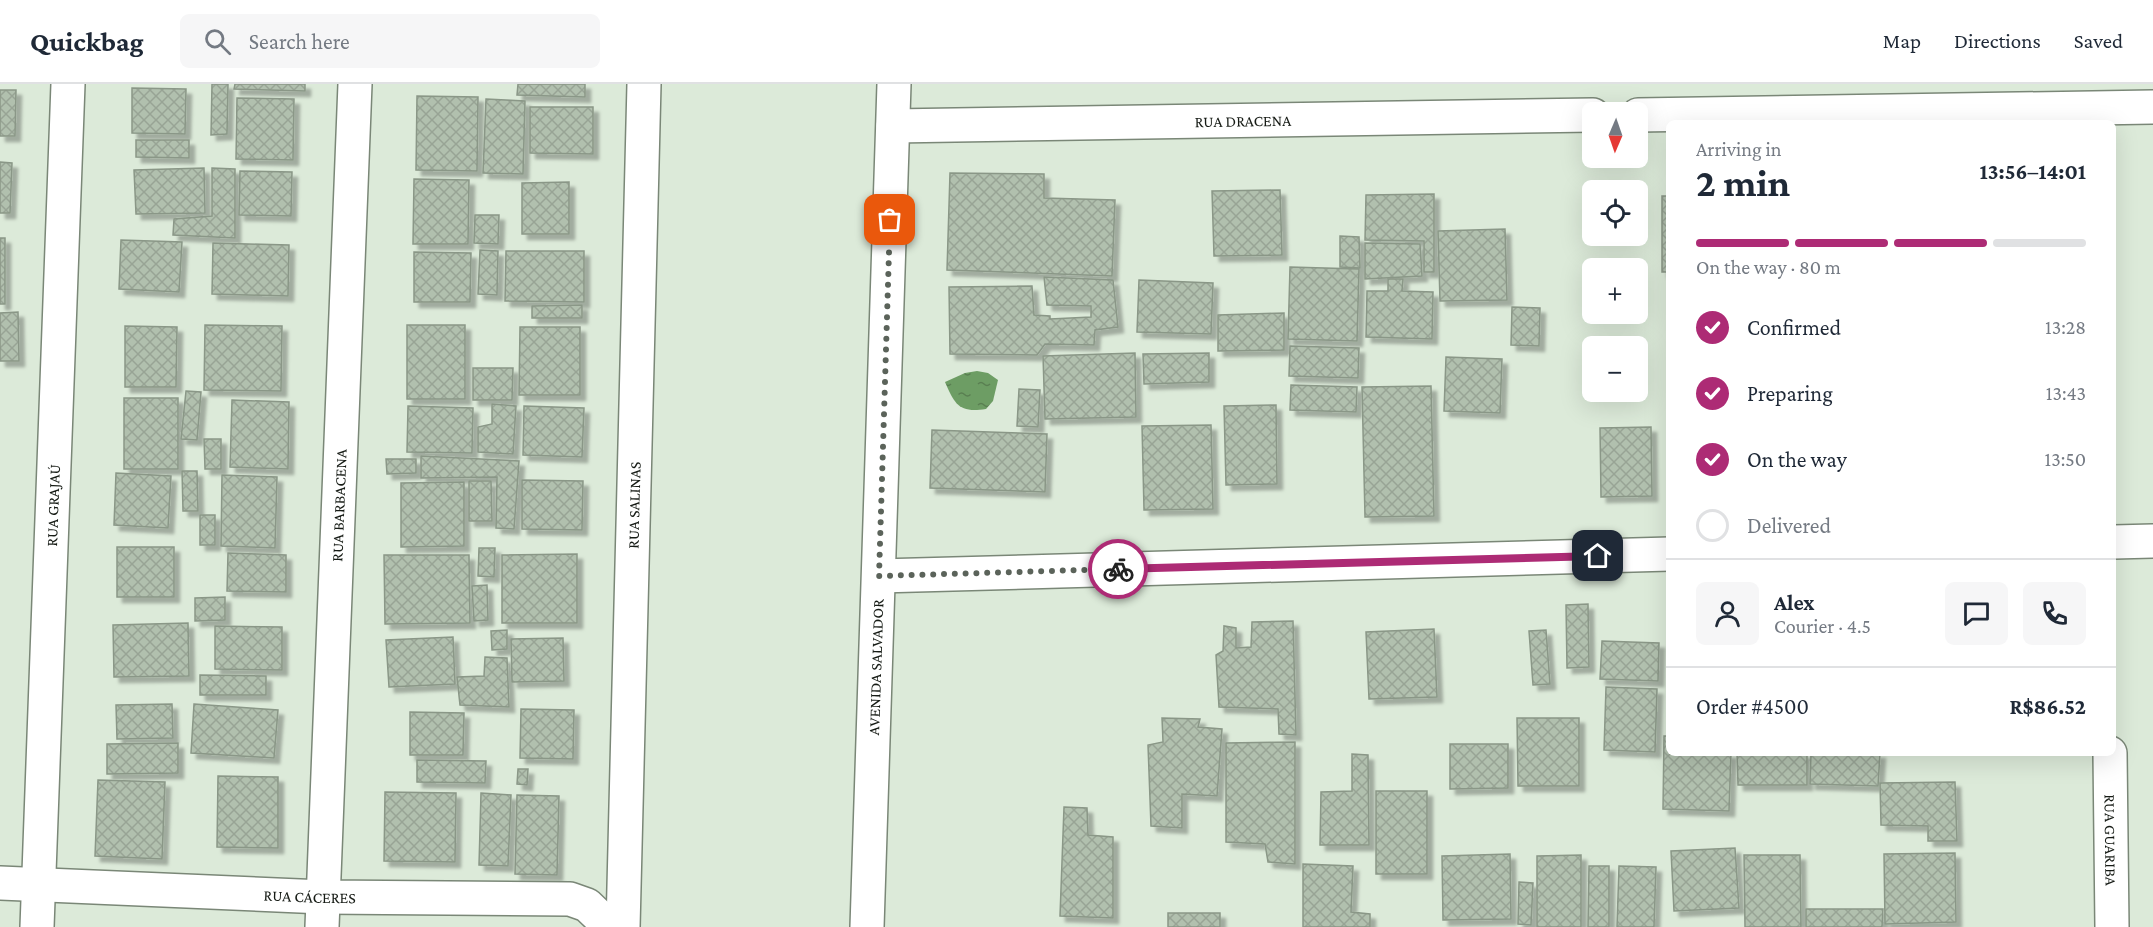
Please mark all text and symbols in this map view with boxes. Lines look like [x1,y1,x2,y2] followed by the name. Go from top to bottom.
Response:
[180,14,600,68] search box
[201,25,234,58] icon: search
[30,26,144,57] text: Quickbag
[249,29,350,54] text: Search here
[1883,29,1921,53] text: Map
[1954,29,2041,53] text: Directions
[2074,29,2123,53] text: Saved
[1582,102,1648,168] north arrow
[1582,102,1648,402] map controls
[1195,111,1292,130] street label: RUA DRACENA
[1696,138,1781,160] text: Arriving in
[1980,159,2086,184] text: 13:56–14:01
[1696,161,1790,204] text: 2 min
[1582,180,1648,246] button: locate
[864,194,915,245] pin
[873,203,906,236] icon: bag
[1696,256,1841,278] text: On the way · 80 m
[1582,258,1648,324] button: +
[1696,311,1729,344] icon: check
[1747,315,1841,340] text: Confirmed
[2045,316,2086,338] text: 13:28
[1582,336,1648,402] button: −
[1696,377,1729,410] icon: check
[1747,381,1833,406] text: Preparing
[2046,382,2086,404] text: 13:43
[1696,443,1729,476] icon: check
[1747,447,1847,472] text: On the way
[328,448,349,562] street label: RUA BARBACENA
[2045,448,2086,470] text: 13:50
[624,461,643,549] street label: RUA SALINAS
[42,464,63,547] street label: RUA GRAJAÚ
[1747,513,1831,538] text: Delivered
[1572,530,1623,581] pin
[1088,539,1148,599] courier
[1581,539,1614,572] icon: home
[1102,553,1135,586] icon: bike
[1696,582,1759,645] button: person
[1945,582,2008,645] button: chat
[2023,582,2086,645] button: phone
[1774,590,1815,615] text: Alex
[865,599,886,736] street label: AVENIDA SALVADOR
[1774,615,1871,637] text: Courier · 4.5
[1696,694,1809,719] text: Order #4500
[2009,694,2086,719] text: R$86.52
[2102,794,2120,887] street label: RUA GUARIBA
[263,886,356,906] street label: RUA CÁCERES

